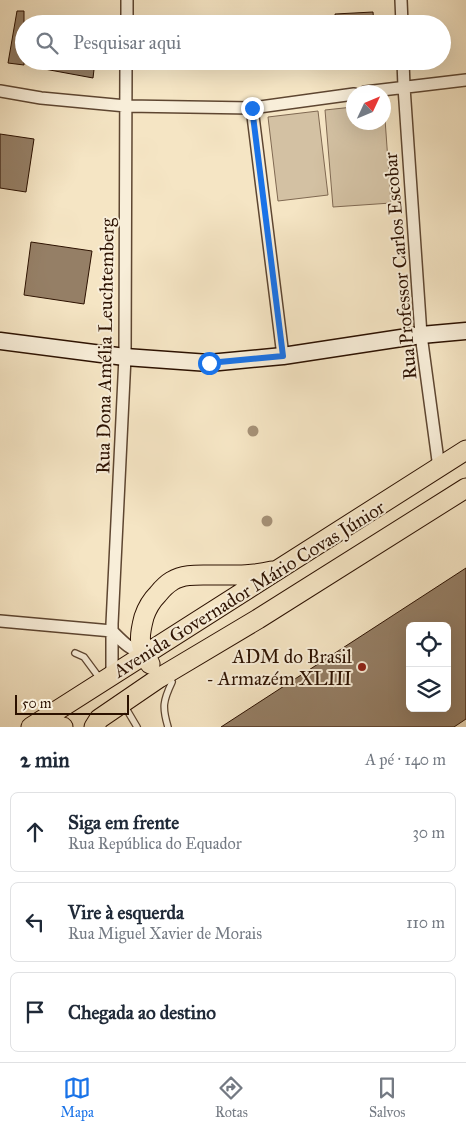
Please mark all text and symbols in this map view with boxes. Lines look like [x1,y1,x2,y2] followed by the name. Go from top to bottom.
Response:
[15,15,451,70] search box
[33,29,61,57] icon: search
[73,31,181,54] text: Pesquisar aqui
[346,85,391,130] north arrow
[241,97,264,120] route end
[379,150,421,381] street label: Rua Professor Carlos Escobar
[91,218,120,474] street label: Rua Dona Amélia Leuchtemberg
[198,352,221,375] route start
[108,495,390,684] street label: Avenida Governador Mário Covas Júnior
[406,622,451,712] map controls
[406,622,451,667] button: locate
[206,645,353,690] place label: ADM do Brasil - Armazém XLIII
[356,661,368,673] marker: ADM do Brasil - Armazém XLIII
[406,667,451,712] button: layers
[15,692,129,715] scale bar
[22,695,51,712] text: 50 m
[20,747,70,773] text: 2 min
[365,750,446,769] text: A pé · 140 m
[68,811,179,834] text: Siga em frente
[21,818,49,846] icon: ahead
[412,823,445,842] text: 30 m
[68,834,242,853] text: Rua República do Equador
[68,901,184,924] text: Vire à esquerda
[21,908,49,936] icon: left
[406,913,445,932] text: 110 m
[68,924,262,943] text: Rua Miguel Xavier de Morais
[21,998,49,1026] icon: arrive
[68,1001,216,1024] text: Chegada ao destino
[61,1074,94,1121] tab: Mapa
[215,1074,248,1121] tab: Rotas
[369,1074,405,1121] tab: Salvos

